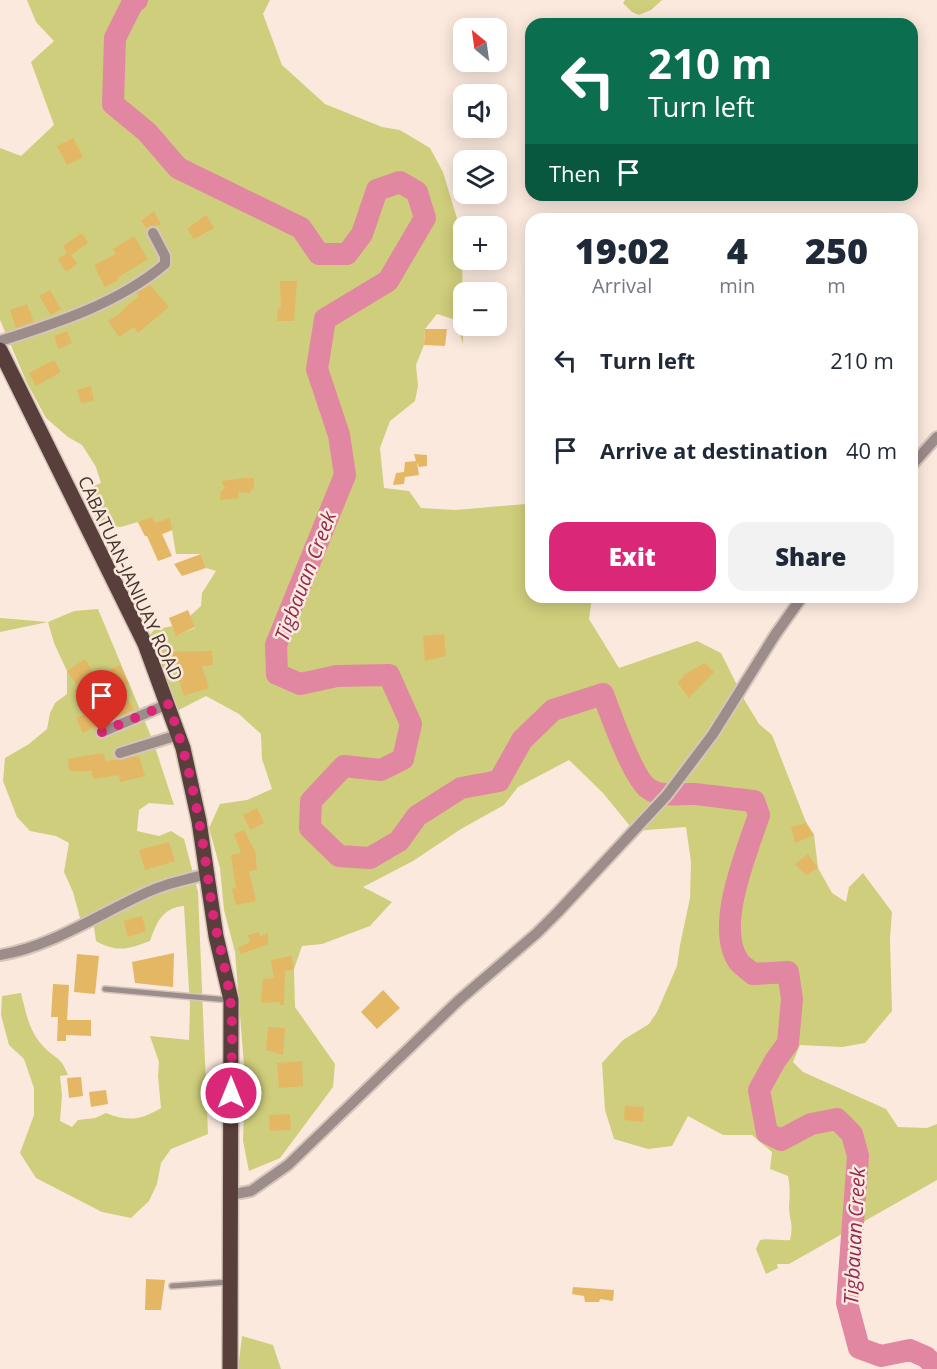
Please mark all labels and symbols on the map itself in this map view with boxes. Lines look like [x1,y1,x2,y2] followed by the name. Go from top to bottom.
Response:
[453,18,507,72] north arrow
[73,472,189,684] street label: CABATUAN-JANIUAY ROAD
[268,506,343,645] water label: Tigbauan Creek
[76,670,127,732] pin
[199,1061,263,1125] position arrow
[837,1166,871,1305] water label: Tigbauan Creek

